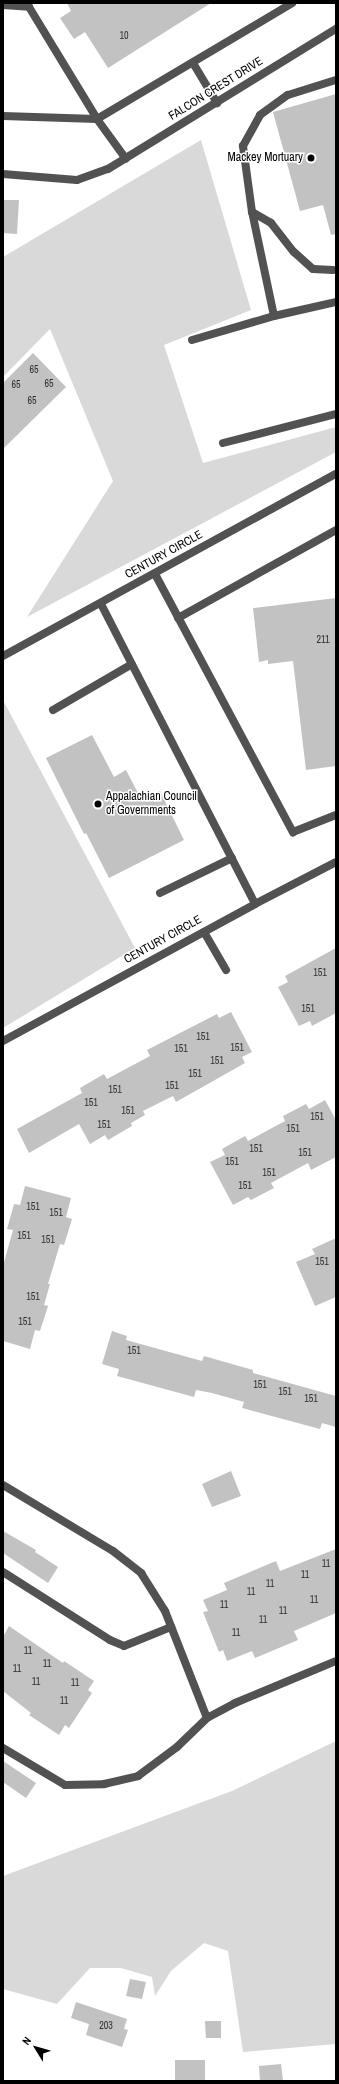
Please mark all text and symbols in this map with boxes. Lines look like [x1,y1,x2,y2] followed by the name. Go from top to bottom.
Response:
[119,30,129,42] house number: 10
[166,54,266,124] street label: FALCON CREST DRIVE
[228,151,303,165] place label: Mackey Mortuary
[306,153,316,163] marker: Mackey Mortuary
[29,364,39,376] house number: 65
[44,378,54,390] house number: 65
[11,379,21,391] house number: 65
[27,395,37,407] house number: 65
[123,528,205,582] street label: CENTURY CIRCLE
[316,634,330,646] house number: 211
[106,790,197,818] place label: Appalachian Council of Governments
[93,799,103,809] marker: Appalachian Council of Governments
[122,913,204,967] street label: CENTURY CIRCLE
[313,967,327,979] house number: 151
[301,1003,315,1015] house number: 151
[196,1031,210,1043] house number: 151
[230,1042,244,1054] house number: 151
[174,1043,188,1055] house number: 151
[210,1055,224,1067] house number: 151
[188,1068,202,1080] house number: 151
[165,1080,179,1092] house number: 151
[108,1084,122,1096] house number: 151
[84,1097,98,1109] house number: 151
[121,1105,135,1117] house number: 151
[310,1111,324,1123] house number: 151
[97,1119,111,1131] house number: 151
[286,1123,300,1135] house number: 151
[249,1143,263,1155] house number: 151
[298,1147,312,1159] house number: 151
[225,1156,239,1168] house number: 151
[262,1167,276,1179] house number: 151
[238,1180,252,1192] house number: 151
[26,1201,40,1213] house number: 151
[49,1207,63,1219] house number: 151
[17,1230,31,1242] house number: 151
[41,1234,55,1246] house number: 151
[315,1256,329,1268] house number: 151
[26,1291,40,1303] house number: 151
[18,1316,32,1328] house number: 151
[127,1345,141,1357] house number: 151
[253,1379,267,1391] house number: 151
[278,1386,292,1398] house number: 151
[304,1393,318,1405] house number: 151
[322,1558,330,1570] house number: 11
[301,1569,309,1581] house number: 11
[266,1578,274,1590] house number: 11
[247,1586,255,1598] house number: 11
[310,1594,318,1606] house number: 11
[220,1599,228,1611] house number: 11
[279,1605,287,1617] house number: 11
[259,1614,267,1626] house number: 11
[232,1627,240,1639] house number: 11
[24,1645,32,1657] house number: 11
[43,1658,51,1670] house number: 11
[13,1663,21,1675] house number: 11
[32,1676,40,1688] house number: 11
[71,1677,79,1689] house number: 11
[60,1695,68,1707] house number: 11
[99,2020,113,2032] house number: 203
[16,2028,56,2068] north arrow
[19,2034,34,2048] text: N

